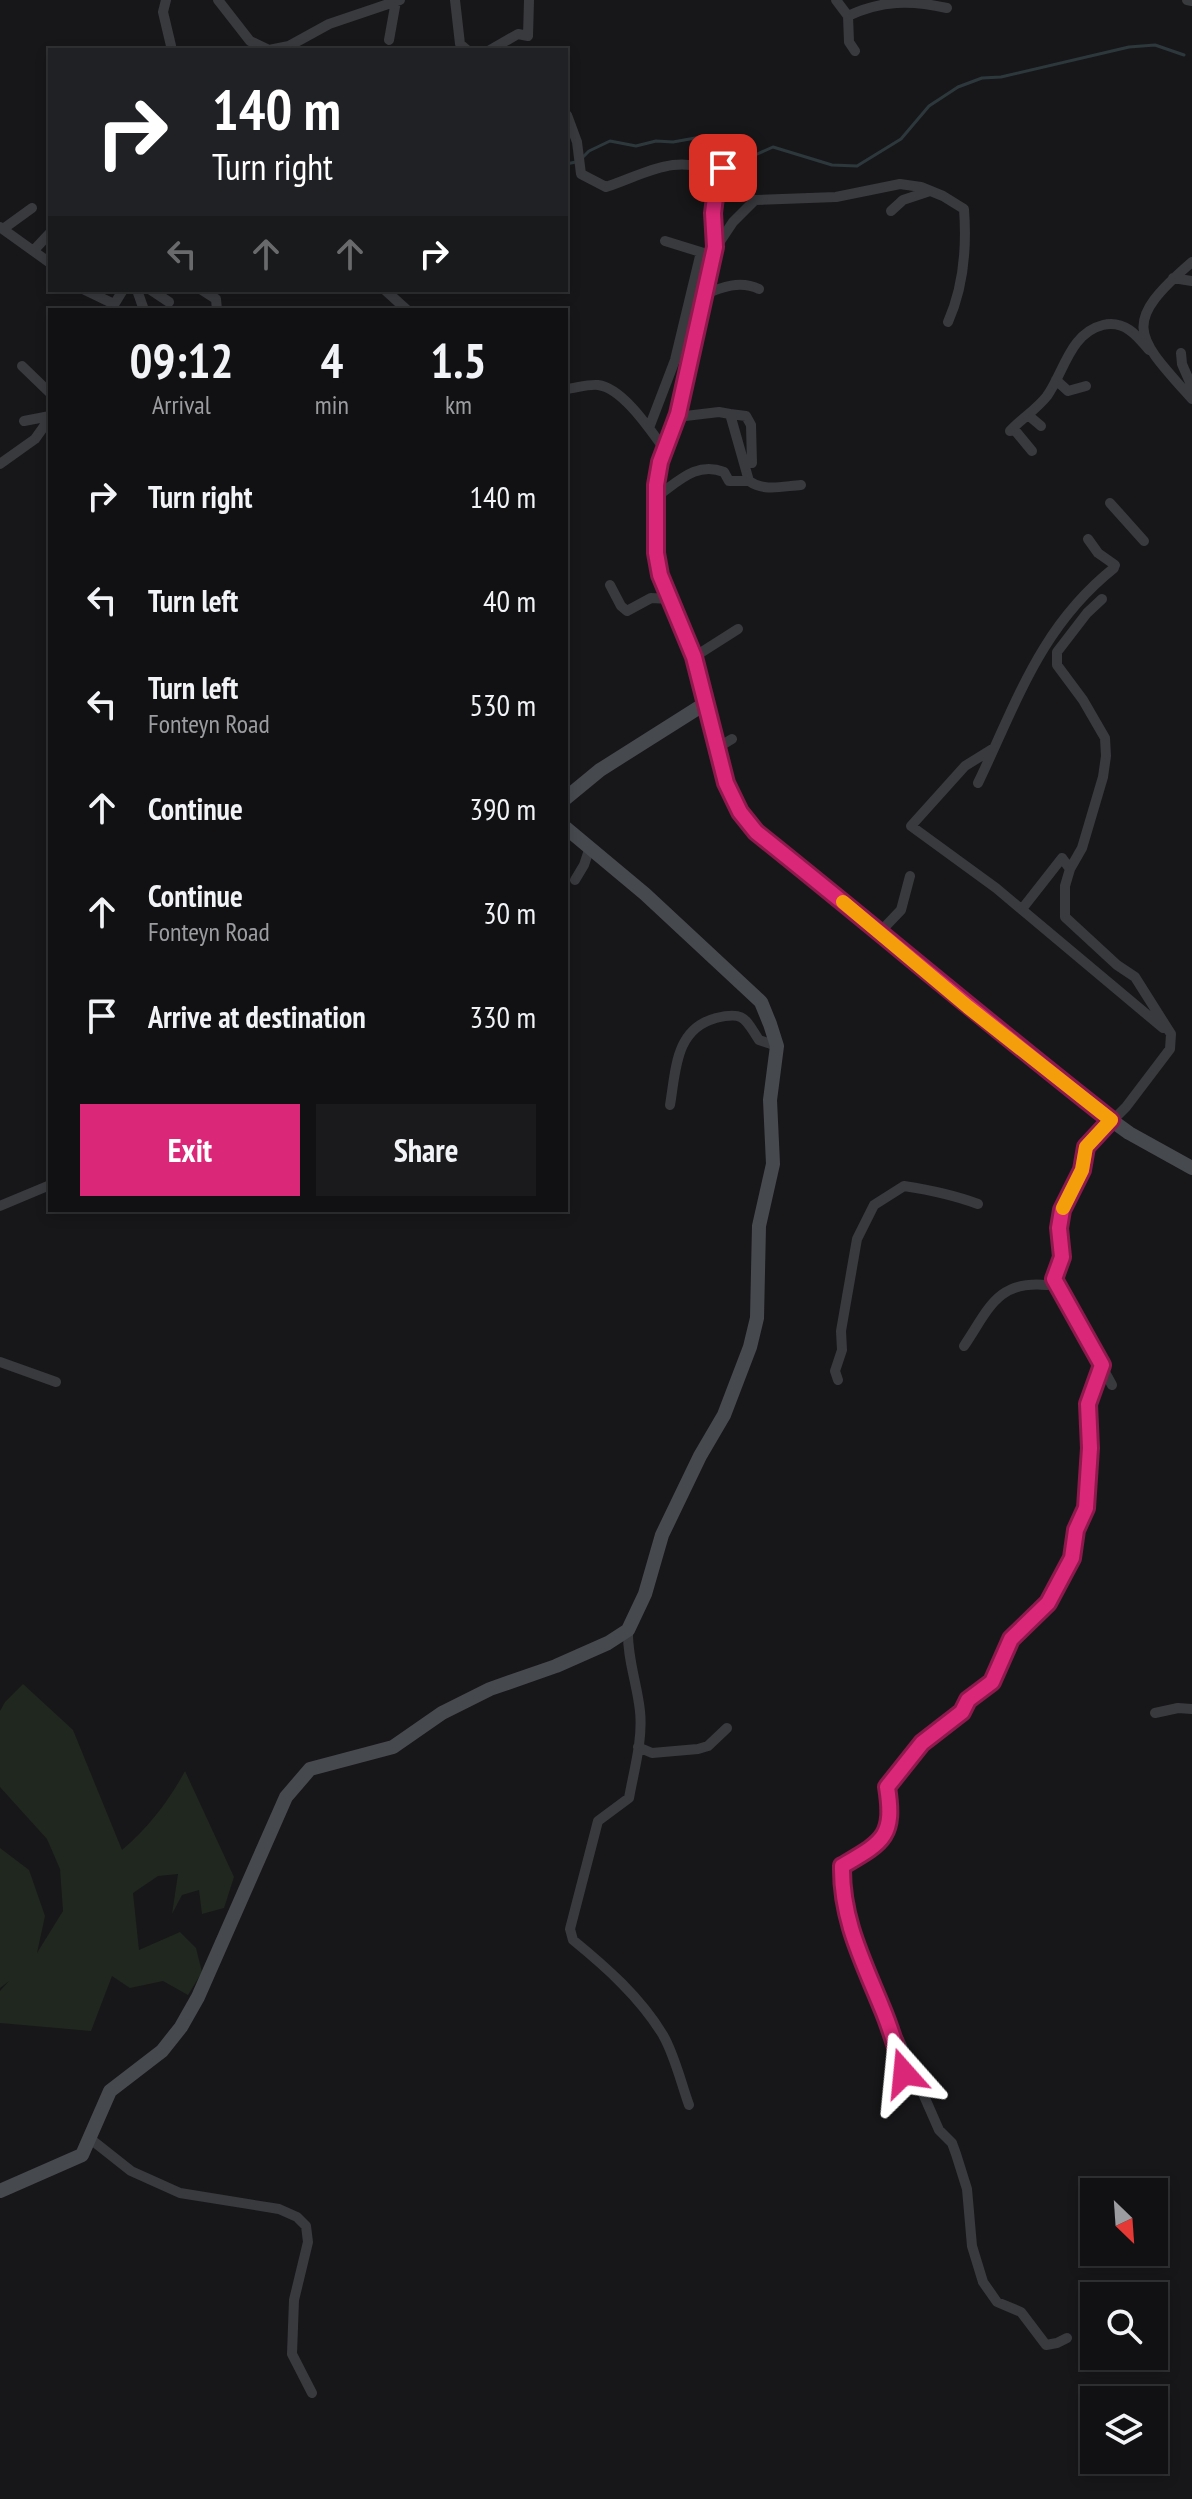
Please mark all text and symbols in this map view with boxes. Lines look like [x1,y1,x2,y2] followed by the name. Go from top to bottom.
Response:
[212,73,341,145] text: 140 m
[80,80,184,184] icon: right
[689,134,757,202] pin
[212,143,333,190] text: Turn right
[701,146,745,190] icon: arrive
[160,232,204,276] icon: left
[244,232,288,276] icon: ahead
[328,232,372,276] icon: ahead
[412,232,456,276] icon: right
[130,329,233,391] text: 09:12
[320,329,343,391] text: 4
[430,329,486,391] text: 1.5
[152,388,211,421] text: Arrival
[315,388,349,421] text: min
[445,388,472,421] text: km
[80,474,124,518] icon: right
[148,477,252,516] text: Turn right
[470,477,536,516] text: 140 m
[80,578,124,622] icon: left
[148,581,238,620] text: Turn left
[483,581,536,620] text: 40 m
[148,668,238,707] text: Turn left
[80,682,124,726] icon: left
[470,685,536,724] text: 530 m
[148,707,270,740] text: Fonteyn Road
[80,786,124,830] icon: ahead
[148,789,243,828] text: Continue
[470,789,536,828] text: 390 m
[148,876,243,915] text: Continue
[80,890,124,934] icon: ahead
[483,893,536,932] text: 30 m
[148,915,270,948] text: Fonteyn Road
[80,994,124,1038] icon: arrive
[148,997,366,1036] text: Arrive at destination
[470,997,536,1036] text: 330 m
[80,1104,300,1196] button: Exit
[316,1104,536,1196] button: Share
[862,2031,946,2115] position arrow
[1080,2178,1168,2266] north arrow
[1080,2178,1168,2474] map controls
[1080,2282,1168,2370] button: search
[1080,2386,1168,2474] button: layers

